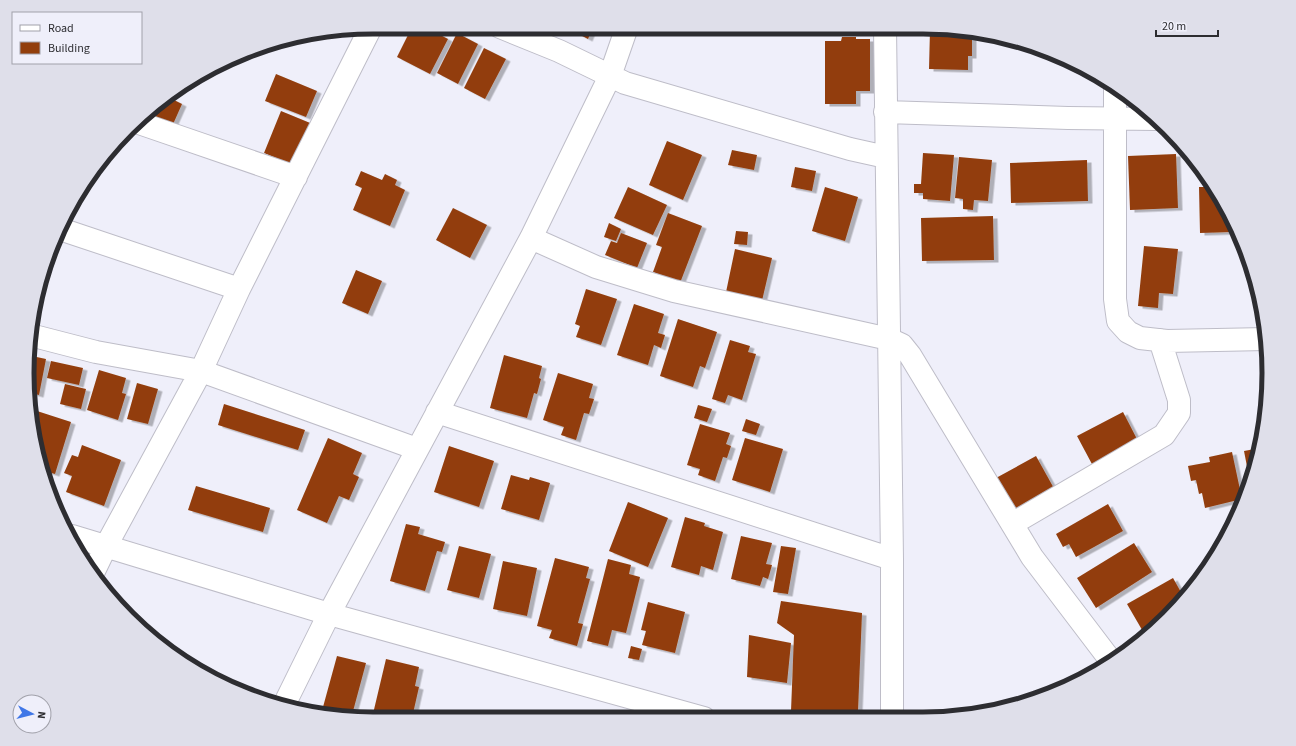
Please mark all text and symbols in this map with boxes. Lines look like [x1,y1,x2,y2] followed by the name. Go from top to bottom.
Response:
[12,12,142,64] legend
[1156,12,1218,38] scale bar
[1162,18,1186,35] text: 20 m
[48,20,74,37] text: Road
[48,40,90,57] text: Building
[12,694,52,734] north arrow
[34,711,49,720] text: N

